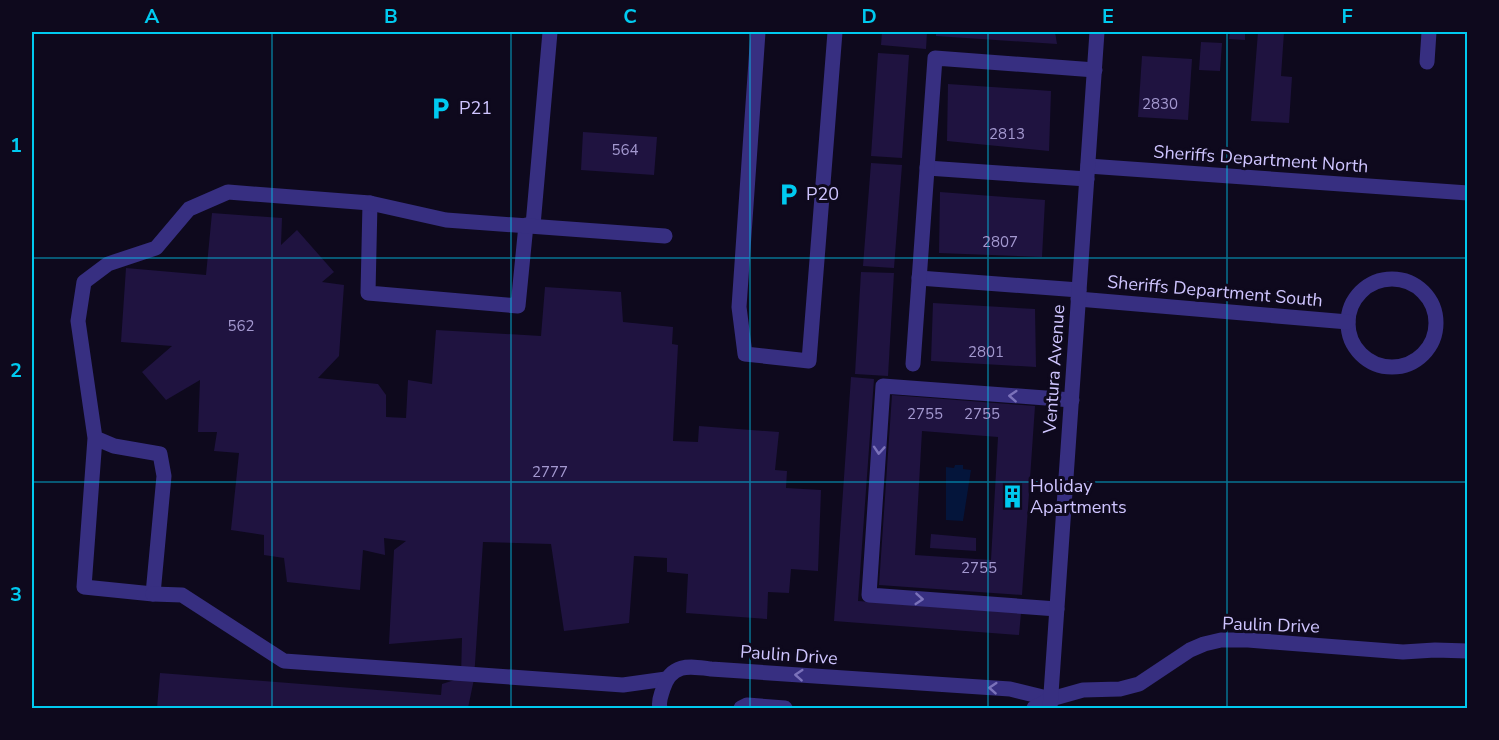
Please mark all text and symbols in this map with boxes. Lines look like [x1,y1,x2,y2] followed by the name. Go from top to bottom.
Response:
[145,3,160,30] text: A
[384,3,398,30] text: B
[623,3,637,30] text: C
[861,3,877,30] text: D
[1102,3,1114,30] text: E
[1341,3,1353,30] text: F
[1142,94,1178,114] house number: 2830
[428,95,454,121] parking icon: P21
[459,96,492,120] place label: P21
[989,124,1025,144] house number: 2813
[10,132,22,159] text: 1
[611,140,639,160] house number: 564
[1153,140,1369,178] street label: Sheriffs Department North
[775,181,801,207] parking icon: P20
[806,182,839,206] place label: P20
[982,232,1018,252] house number: 2807
[1106,270,1324,312] street label: Sheriffs Department South
[1037,304,1070,435] street label: Ventura Avenue
[227,316,255,336] house number: 562
[968,342,1004,362] house number: 2801
[10,357,22,384] text: 2
[1009,389,1018,402] one-way arrow
[907,404,943,424] house number: 2755
[964,404,1000,424] house number: 2755
[872,446,885,455] one-way arrow
[532,462,568,482] house number: 2777
[1030,474,1127,519] place label: Holiday Apartments
[999,483,1025,509] building icon: Holiday Apartments
[961,558,997,578] house number: 2755
[10,581,22,608] text: 3
[915,592,924,605] one-way arrow
[1222,611,1320,639] street label: Paulin Drive
[739,640,839,670] street label: Paulin Drive
[794,669,803,682] one-way arrow
[989,682,998,695] one-way arrow

